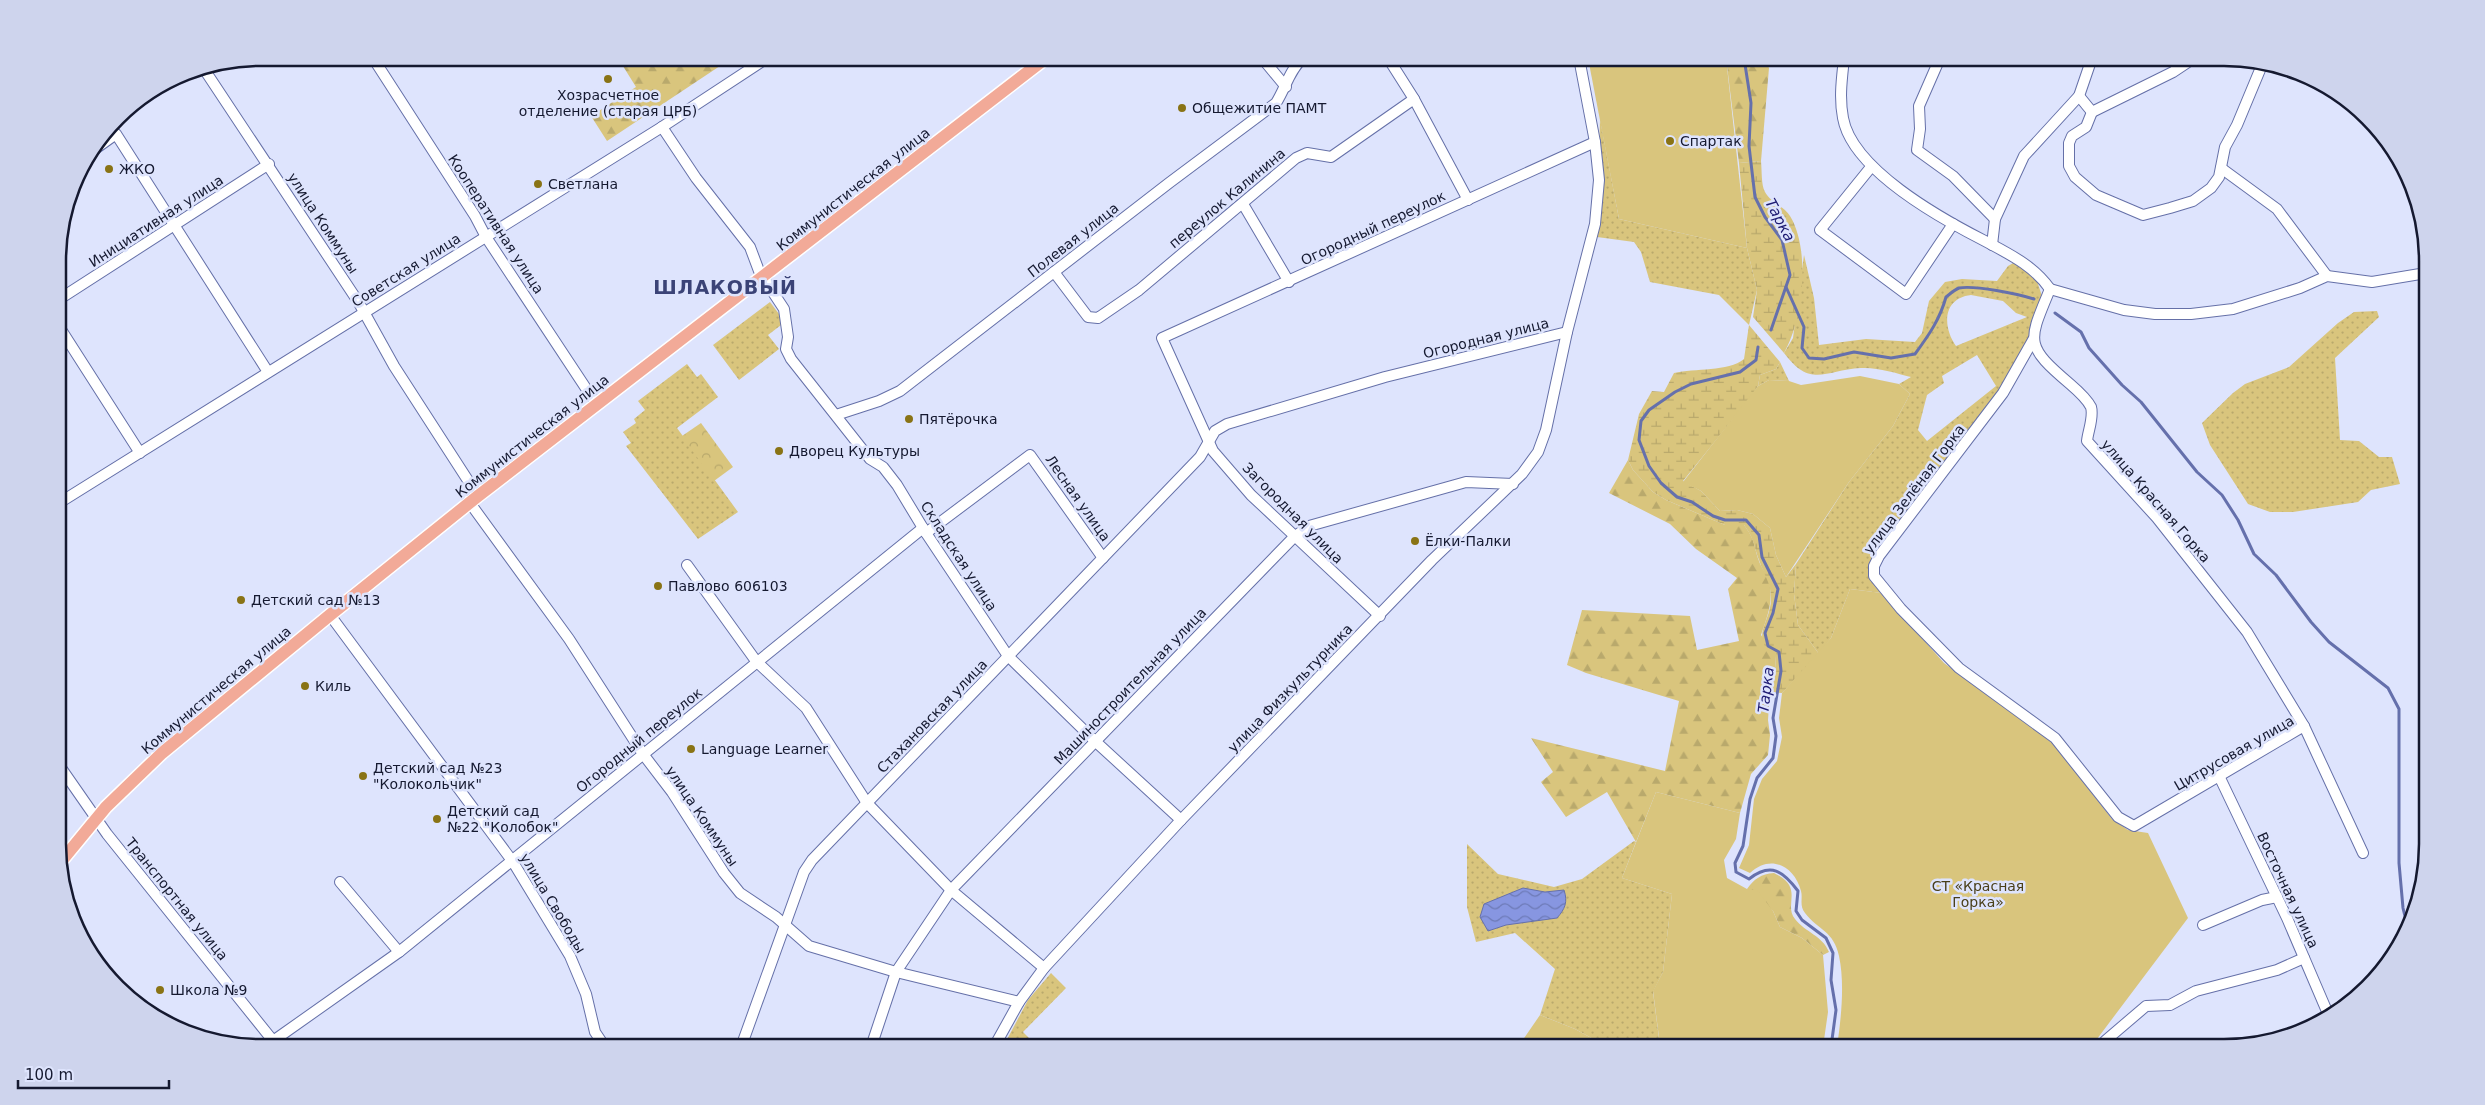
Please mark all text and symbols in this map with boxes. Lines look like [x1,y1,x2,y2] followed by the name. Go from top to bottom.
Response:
[602,73,614,85] marker: Хозрасчетное отделение (старая ЦРБ)
[519,87,697,119] place label: Хозрасчетное отделение (старая ЦРБ)
[1192,100,1327,116] place label: Общежитие ПАМТ
[1176,102,1188,114] marker: Общежитие ПАМТ
[773,124,933,254] street label: Коммунистическая улица
[1680,133,1742,149] place label: Спартак
[1664,135,1676,147] marker: Спартак
[1166,145,1288,251] street label: переулок Калинина
[445,151,547,297] street label: Кооперативная улица
[119,161,155,177] place label: ЖКО
[103,163,115,175] marker: ЖКО
[284,170,362,276] street label: улица Коммуны
[86,172,226,270] street label: Инициативная улица
[548,176,618,192] place label: Светлана
[532,178,544,190] marker: Светлана
[1298,187,1448,269] street label: Огородный переулок
[1761,195,1799,245] water label: Тарка
[1024,200,1122,280] street label: Полевая улица
[349,230,463,310] street label: Советская улица
[653,276,797,298] district label: ШЛАКОВЫЙ
[1421,315,1551,361] street label: Огородная улица
[452,371,612,501] street label: Коммунистическая улица
[919,411,997,427] place label: Пятёрочка
[903,413,915,425] marker: Пятёрочка
[1860,421,1968,557] street label: улица Зелёная Горка
[2098,436,2214,566] street label: улица Красная Горка
[789,443,920,459] place label: Дворец Культуры
[773,445,785,457] marker: Дворец Культуры
[1042,452,1114,544] street label: Лесная улица
[1239,459,1347,567] street label: Загородная улица
[918,498,1000,614] street label: Складская улица
[1425,532,1511,549] place label: Ёлки-Палки
[1409,535,1421,547] marker: Ёлки-Палки
[668,578,788,594] place label: Павлово 606103
[652,580,664,592] marker: Павлово 606103
[251,592,380,608] place label: Детский сад №13
[235,594,247,606] marker: Детский сад №13
[1051,604,1209,768] street label: Машиностроительная улица
[1224,621,1356,755] street label: улица Физкультурника
[138,623,294,757] street label: Коммунистическая улица
[874,656,990,776] street label: Стахановская улица
[1754,666,1778,714] water label: Тарка
[315,678,351,694] place label: Киль
[299,680,311,692] marker: Киль
[573,684,705,796] street label: Огородный переулок
[2171,712,2297,794] street label: Цитрусовая улица
[701,741,828,757] place label: Language Learner
[685,743,697,755] marker: Language Learner
[373,760,502,792] place label: Детский сад №23 "Колокольчик"
[663,763,741,869] street label: улица Коммуны
[357,770,369,782] marker: Детский сад №23 "Колокольчик"
[447,803,558,835] place label: Детский сад №22 "Колобок"
[431,813,443,825] marker: Детский сад №22 "Колобок"
[2254,830,2322,950] street label: Восточная улица
[122,834,231,963] street label: Транспортная улица
[517,850,589,956] street label: улица Свободы
[1932,878,2024,910] park label: СТ «Красная Горка»
[170,982,247,998] place label: Школа №9
[154,984,166,996] marker: Школа №9
[18,1058,169,1090] scale bar
[25,1066,73,1084] text: 100 m

